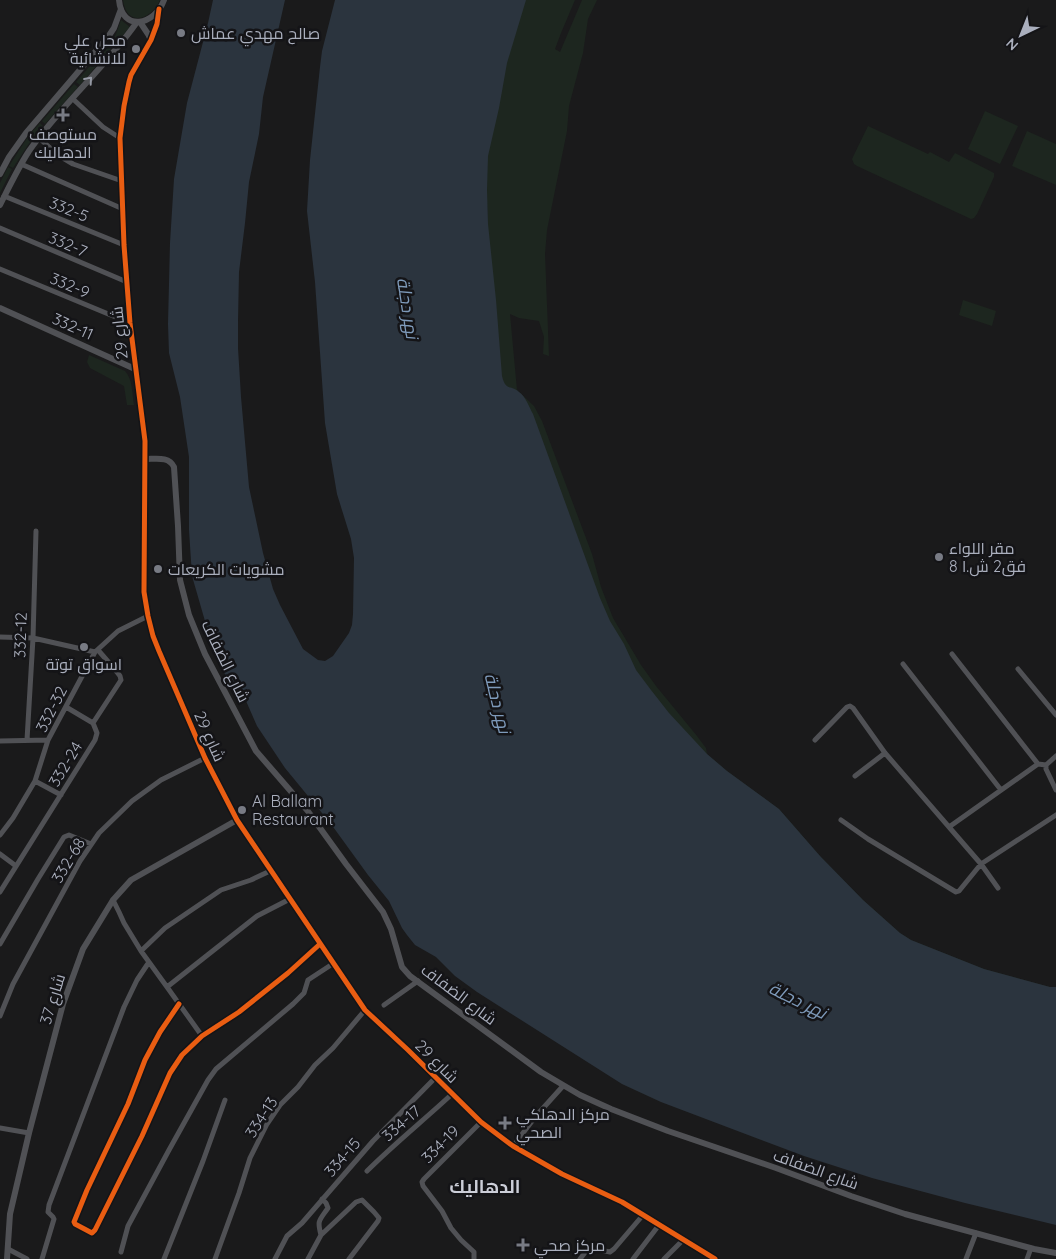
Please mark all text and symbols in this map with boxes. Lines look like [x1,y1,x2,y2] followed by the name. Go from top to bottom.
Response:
[996,10,1046,60] north arrow
[191,23,320,47] place label: صالح مهدي عماش
[175,27,187,39] marker: صالح مهدي عماش
[64,30,126,68] place label: محل علي للانشائية
[1002,34,1022,55] text: N
[130,43,142,55] marker: محل علي للانشائية
[83,77,92,86] one-way arrow
[56,108,70,122] marker: مستوصف الدهاليك
[29,124,97,162] place label: مستوصف الدهاليك
[46,192,92,226] street label: 332-5
[46,227,90,261] street label: 332-7
[47,268,93,302] street label: 332-9
[392,276,425,342] water label: نهر دجلة
[106,305,134,360] street label: شارع 29
[49,308,97,344] street label: 332-11
[949,538,1026,577] place label: مقر اللواء 8 فق2 ش.ا
[933,551,945,563] marker: مقر اللواء 8 فق2 ش.ا
[168,559,284,579] place label: مشويات الكريعات
[152,563,164,575] marker: مشويات الكريعات
[9,612,31,658] street label: 332-12
[196,617,255,706] street label: شارع الضفاف
[78,641,90,653] marker: اسواق توتة
[46,654,122,675] place label: اسواق توتة
[479,670,517,738] water label: نهر دجلة
[31,682,71,735] street label: 332-32
[188,708,230,765] street label: شارع 29
[44,738,86,790] street label: 332-24
[252,791,334,829] place label: Al Ballam Restaurant
[236,804,248,816] marker: Al Ballam Restaurant
[47,834,89,886] street label: 332-68
[416,959,501,1030] street label: شارع الضفاف
[35,971,71,1027] street label: شارع 37
[765,976,833,1025] water label: نهر دجلة
[410,1035,463,1088] street label: شارع 29
[240,1093,282,1141] street label: 334-13
[378,1101,424,1145] street label: 334-17
[516,1104,610,1146] place label: مركز الدهلكي الصحي
[498,1116,512,1130] marker: مركز الدهلكي الصحي
[417,1121,463,1167] street label: 334-19
[320,1133,364,1181] street label: 334-15
[770,1144,861,1196] street label: شارع الضفاف
[450,1175,520,1198] district label: الدهاليك
[534,1235,605,1259] place label: مركز صحي
[516,1238,530,1252] marker: مركز صحي

